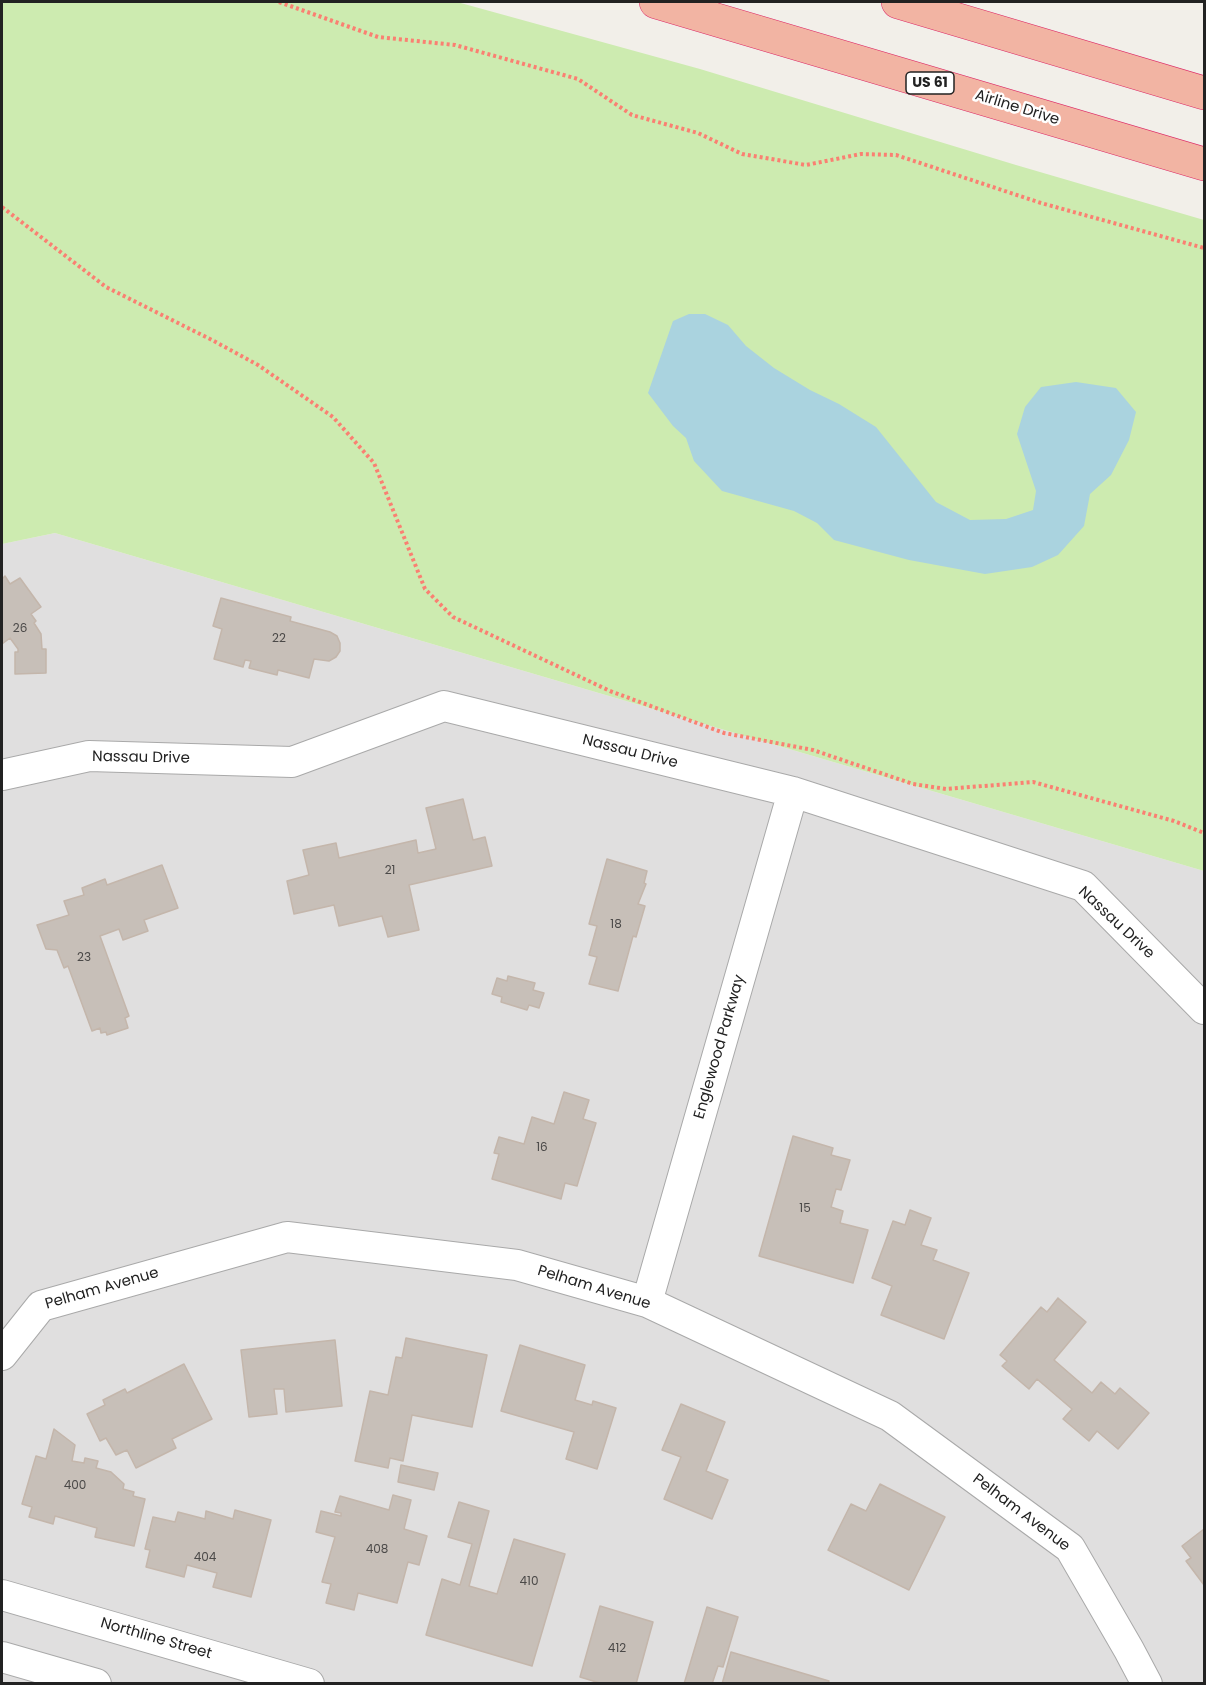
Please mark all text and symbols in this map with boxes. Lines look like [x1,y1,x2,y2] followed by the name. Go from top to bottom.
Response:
[906,72,954,94] road number: US 61
[973,87,1061,129] street label: Airline Drive
[13,622,27,636] house number: 26
[272,632,286,646] house number: 22
[580,731,680,773] street label: Nassau Drive
[92,748,190,768] street label: Nassau Drive
[385,864,395,878] house number: 21
[1074,883,1158,963] street label: Nassau Drive
[610,918,622,932] house number: 18
[77,951,91,965] house number: 23
[691,973,749,1121] street label: Englewood Parkway
[536,1141,548,1155] house number: 16
[799,1202,811,1216] house number: 15
[535,1262,653,1314] street label: Pelham Avenue
[43,1264,161,1314] street label: Pelham Avenue
[969,1471,1073,1555] street label: Pelham Avenue
[64,1479,86,1493] house number: 400
[366,1543,388,1557] house number: 408
[194,1551,216,1565] house number: 404
[520,1575,538,1589] house number: 410
[98,1614,214,1664] street label: Northline Street
[608,1642,626,1656] house number: 412

